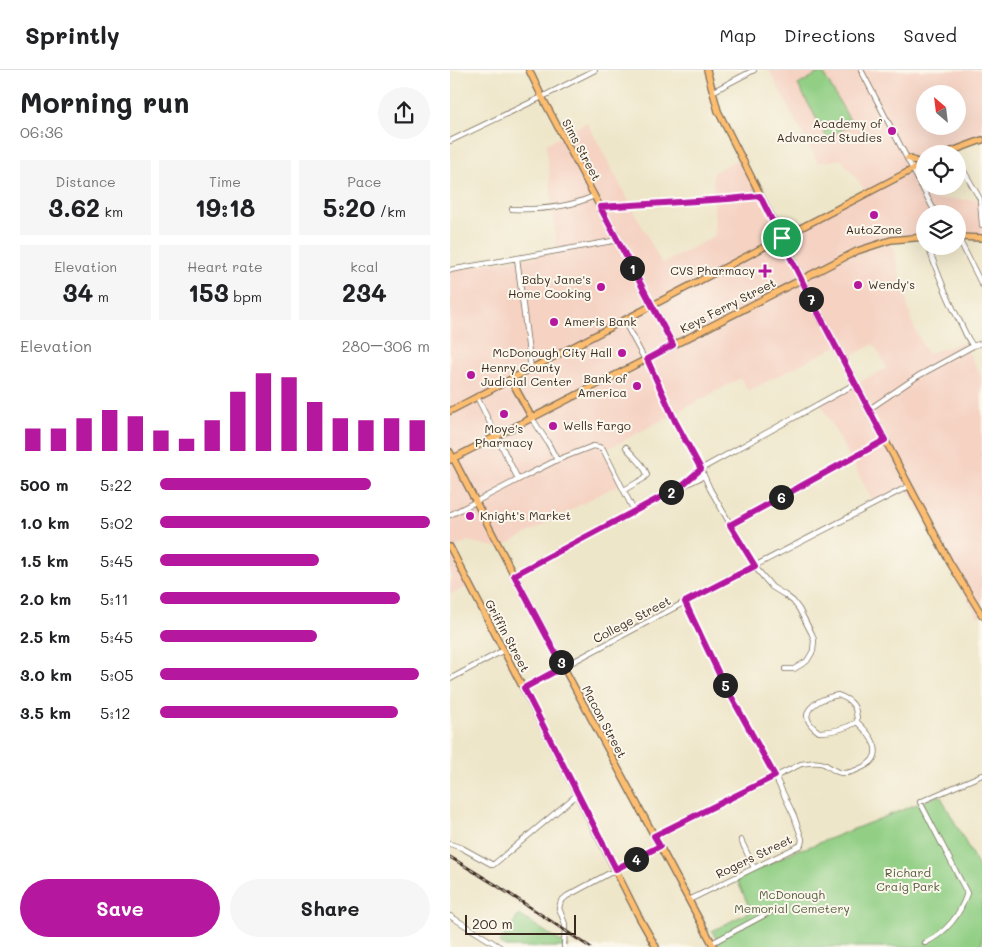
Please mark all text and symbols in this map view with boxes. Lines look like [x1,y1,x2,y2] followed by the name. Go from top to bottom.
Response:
[25,19,120,50] text: Sprintly
[719,23,756,47] text: Map
[784,23,876,47] text: Directions
[904,23,957,47] text: Saved
[20,84,189,120] text: Morning run
[916,85,966,135] north arrow
[916,85,966,255] map controls
[378,87,430,139] button: share
[777,115,882,145] place label: Academy of Advanced Studies
[559,116,605,183] street label: Sims Street
[20,121,64,142] text: 06:36
[886,125,898,137] marker: Academy of Advanced Studies
[916,145,966,195] button: locate
[56,172,116,191] text: Distance
[209,172,241,191] text: Time
[347,172,381,191] text: Pace
[48,191,100,223] text: 3.62
[195,191,255,223] text: 19:18
[323,191,375,223] text: 5:20
[100,202,123,221] text: km
[375,202,406,221] text: /km
[916,205,966,255] button: layers
[868,209,880,221] marker: AutoZone
[761,217,803,259] pin
[846,221,902,237] place label: AutoZone
[768,224,796,252] icon: arrive
[620,256,644,280] pin: 1
[54,257,117,276] text: Elevation
[187,257,263,276] text: Heart rate
[350,257,378,276] text: kcal
[629,259,636,278] text: 1
[670,262,755,278] place label: CVS Pharmacy
[759,265,771,277] marker: CVS Pharmacy
[508,271,591,301] place label: Baby Jane's Home Cooking
[677,274,778,336] street label: Keys Ferry Street
[62,276,93,308] text: 34
[188,276,229,308] text: 153
[342,276,387,308] text: 234
[868,276,915,292] place label: Wendy's
[852,279,864,291] marker: Wendy's
[595,281,607,293] marker: Baby Jane's Home Cooking
[798,286,824,312] pin: 7
[93,287,109,306] text: m
[229,287,262,306] text: bpm
[808,290,815,309] text: 7
[564,313,637,329] place label: Ameris Bank
[548,316,560,328] marker: Ameris Bank
[20,335,92,356] text: Elevation
[342,335,430,356] text: 280–306 m
[492,344,612,360] place label: McDonough City Hall
[616,347,628,359] marker: McDonough City Hall
[481,359,572,389] place label: Henry County Judicial Center
[465,369,477,381] marker: Henry County Judicial Center
[577,370,627,400] place label: Bank of America
[631,380,643,392] marker: Bank of America
[498,408,510,420] marker: Moye's Pharmacy
[563,417,631,433] place label: Wells Fargo
[475,420,533,450] place label: Moye's Pharmacy
[547,420,559,432] marker: Wells Fargo
[20,474,68,495] text: 500 m
[100,474,132,495] text: 5:22
[658,480,684,504] pin: 2
[668,483,675,502] text: 2
[768,484,794,510] pin: 6
[777,488,786,507] text: 6
[480,507,571,523] place label: Knight's Market
[464,510,476,522] marker: Knight's Market
[20,512,69,533] text: 1.0 km
[100,512,133,533] text: 5:02
[20,550,68,571] text: 1.5 km
[100,550,133,571] text: 5:45
[20,588,71,609] text: 2.0 km
[100,588,129,609] text: 5:11
[590,592,673,646] street label: College Street
[482,596,534,675] street label: Griffin Street
[20,626,70,647] text: 2.5 km
[100,626,133,647] text: 5:45
[548,650,574,674] pin: 3
[557,653,566,672] text: 3
[20,664,72,685] text: 3.0 km
[100,664,134,685] text: 5:05
[712,672,738,698] pin: 5
[721,676,730,695] text: 5
[579,682,631,761] street label: Macon Street
[20,702,71,723] text: 3.5 km
[100,702,130,723] text: 5:12
[713,831,794,882] street label: Rogers Street
[624,846,648,872] pin: 4
[632,850,641,869] text: 4
[876,864,940,894] park label: Richard Craig Park
[20,879,220,937] button: Save
[230,879,430,937] button: Share
[734,886,850,916] park label: McDonough Memorial Cemetery
[465,912,576,935] scale bar
[472,914,513,933] text: 200 m

